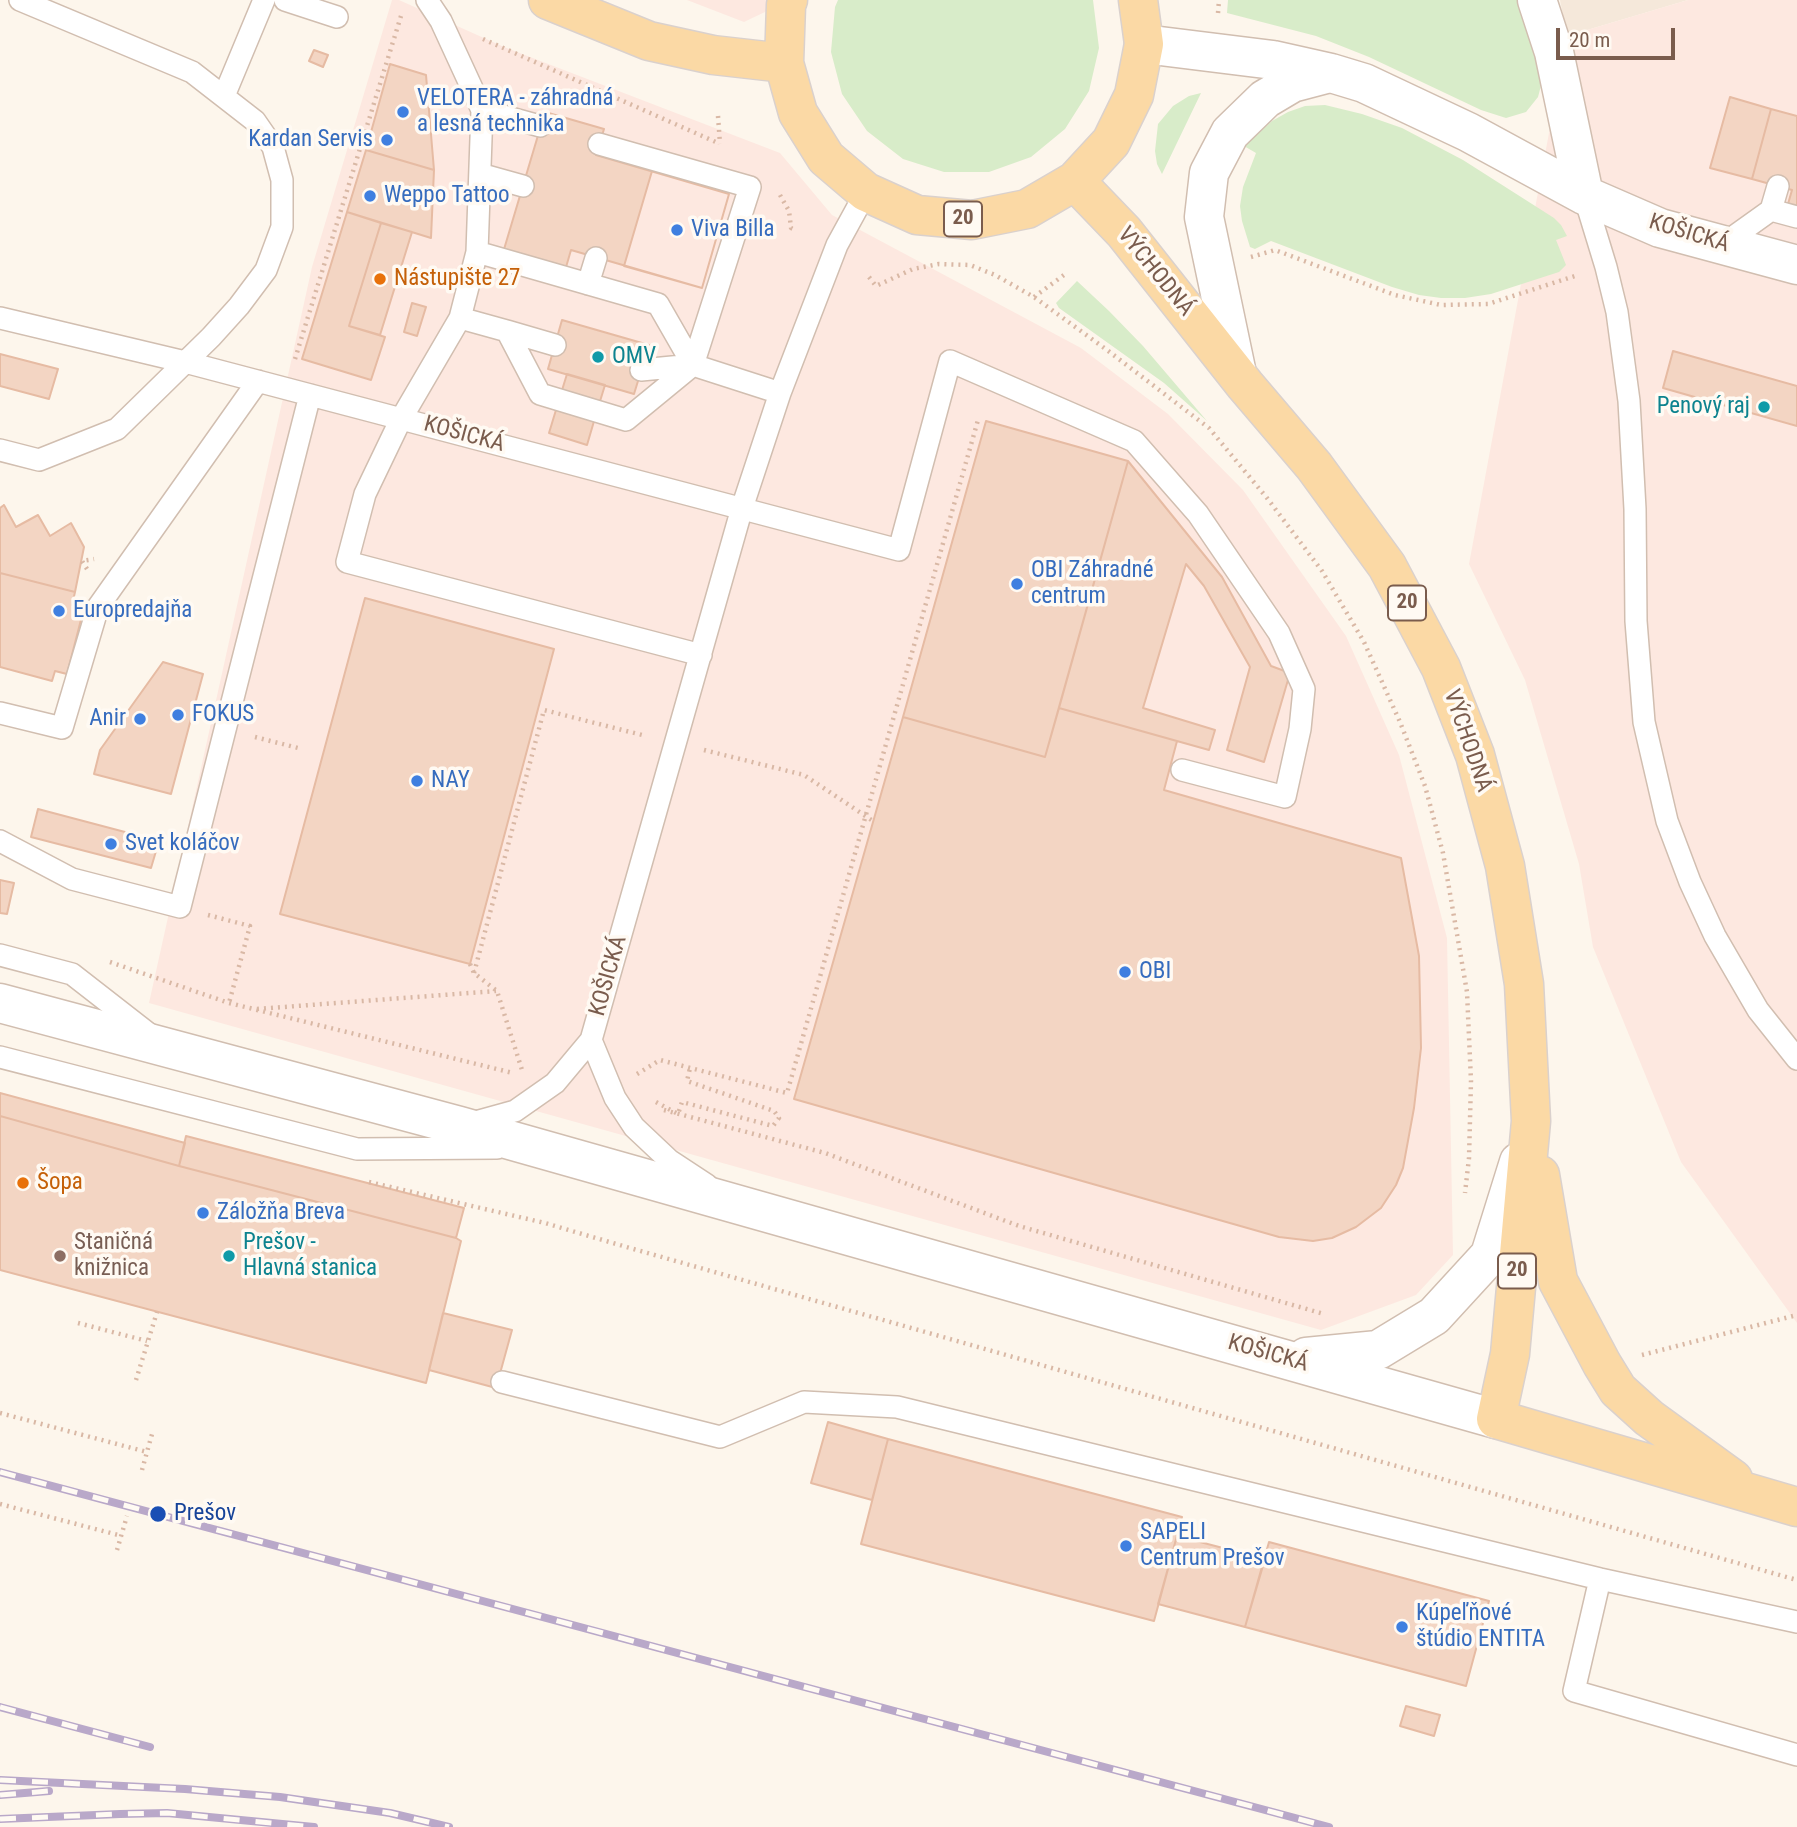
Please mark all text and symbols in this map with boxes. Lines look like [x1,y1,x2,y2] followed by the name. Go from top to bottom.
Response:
[1559,14,1678,58] scale bar
[1569,28,1610,52] text: 20 m
[417,85,614,139] place label: VELOTERA - záhradná a lesná technika
[395,104,411,120] marker: VELOTERA - záhradná a lesná technika
[248,126,373,154] place label: Kardan Servis
[379,132,395,148] marker: Kardan Servis
[384,182,510,210] place label: Weppo Tattoo
[362,188,378,204] marker: Weppo Tattoo
[944,202,982,236] road number: 20
[1645,209,1733,259] street label: KOŠICKÁ
[691,216,775,244] place label: Viva Billa
[669,222,685,238] marker: Viva Billa
[1111,222,1199,322] street label: VÝCHODNÁ
[394,265,520,293] place label: Nástupište 27
[372,271,388,287] marker: Nástupište 27
[612,343,656,371] place label: OMV
[590,349,606,365] marker: OMV
[1657,393,1750,421] place label: Penový raj
[1756,399,1772,415] marker: Penový raj
[421,411,507,459] street label: KOŠICKÁ
[1031,557,1153,611] place label: OBI Záhradné centrum
[1009,576,1025,592] marker: OBI Záhradné centrum
[1388,586,1426,620] road number: 20
[73,597,192,625] place label: Europredajňa
[51,603,67,619] marker: Europredajňa
[1437,686,1497,796] street label: VÝCHODNÁ
[192,701,254,729] place label: FOKUS
[89,705,126,733] place label: Anir
[170,707,186,723] marker: FOKUS
[132,711,148,727] marker: Anir
[431,767,470,795] place label: NAY
[409,773,425,789] marker: NAY
[125,830,240,858] place label: Svet koláčov
[103,836,119,852] marker: Svet koláčov
[584,933,634,1019] street label: KOŠICKÁ
[1139,958,1171,986] place label: OBI
[1117,964,1133,980] marker: OBI
[37,1169,83,1197] place label: Šopa
[15,1175,31,1191] marker: Šopa
[217,1199,345,1227] place label: Záložňa Breva
[195,1205,211,1221] marker: Záložňa Breva
[74,1229,153,1283] place label: Staničná knižnica
[243,1229,377,1283] place label: Prešov - Hlavná stanica
[52,1248,68,1264] marker: Staničná knižnica
[221,1248,237,1264] marker: Prešov - Hlavná stanica
[1498,1254,1536,1288] road number: 20
[1225,1329,1311,1379] street label: KOŠICKÁ
[174,1500,236,1528] place label: Prešov
[148,1504,168,1524] marker: Prešov
[1140,1519,1285,1573] place label: SAPELI Centrum Prešov
[1118,1538,1134,1554] marker: SAPELI Centrum Prešov
[1416,1600,1545,1654] place label: Kúpeľňové štúdio ENTITA
[1394,1619,1410,1635] marker: Kúpeľňové štúdio ENTITA

